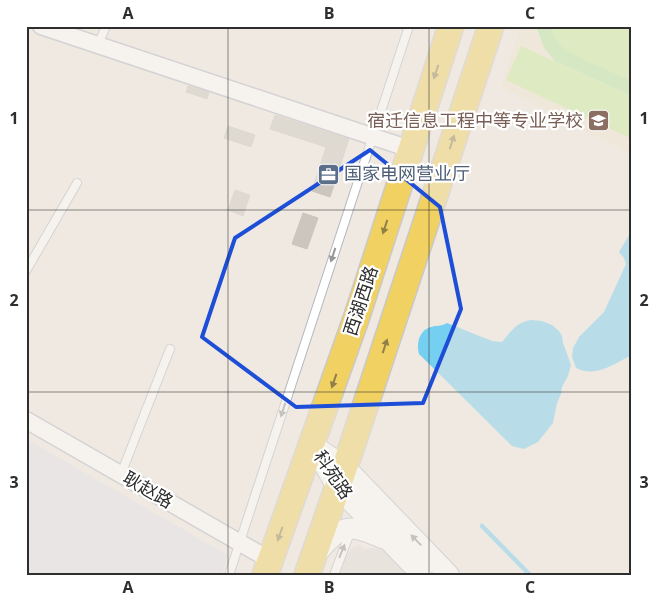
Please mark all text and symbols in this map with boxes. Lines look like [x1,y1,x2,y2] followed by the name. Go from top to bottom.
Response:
[122,2,134,24] text: A
[324,2,334,24] text: B
[525,2,535,24] text: C
[431,65,439,80] one-way arrow
[9,107,19,129] text: 1
[639,107,649,129] text: 1
[367,108,583,132] place label: 宿迁信息工程中等专业学校
[587,109,611,133] school or university icon: 宿迁信息工程中等专业学校
[449,135,457,150] one-way arrow
[344,161,470,185] place label: 国家电网营业厅
[316,162,340,186] office icon: 国家电网营业厅
[381,220,389,235] one-way arrow
[329,248,337,263] one-way arrow
[338,263,383,339] street label: 西湖西路
[9,289,19,311] text: 2
[639,289,649,311] text: 2
[382,339,389,354] one-way arrow
[330,374,338,389] one-way arrow
[278,402,286,417] one-way arrow
[309,445,359,504] street label: 科苑路
[119,465,178,513] street label: 耿赵路
[9,471,19,493] text: 3
[639,471,649,493] text: 3
[276,527,283,542] one-way arrow
[410,534,422,546] one-way arrow
[338,543,346,558] one-way arrow
[122,576,134,598] text: A
[324,576,334,598] text: B
[525,576,535,598] text: C

